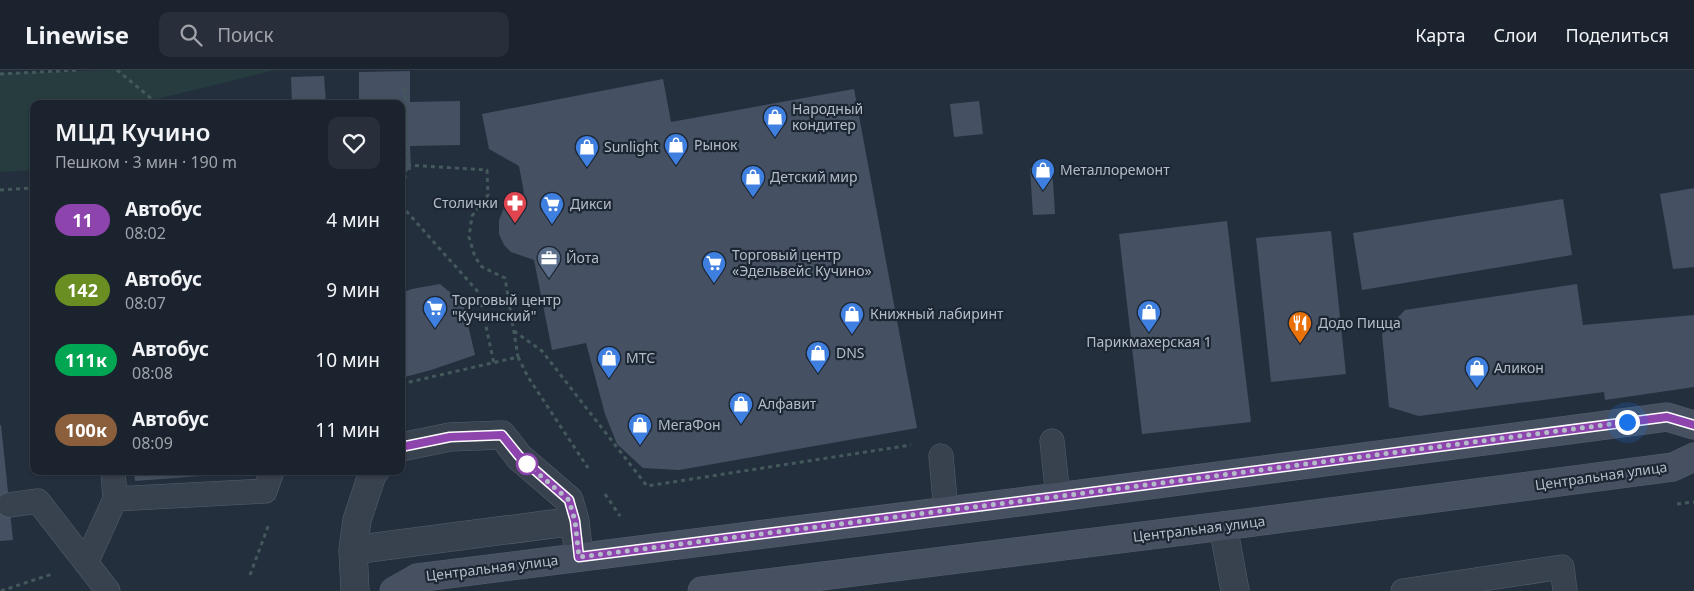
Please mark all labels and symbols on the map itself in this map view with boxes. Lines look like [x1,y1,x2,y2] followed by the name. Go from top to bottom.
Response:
[792,99,863,134] place label: Народный кондитер
[762,104,788,138] shop icon: Народный кондитер
[663,132,689,166] shop icon: Рынок
[574,134,600,168] shop icon: Sunlight
[694,135,738,154] place label: Рынок
[604,137,659,156] place label: Sunlight
[1030,157,1056,191] shop icon: Металлоремонт
[1060,160,1170,179] place label: Металлоремонт
[740,164,766,198] shop icon: Детский мир
[770,167,857,186] place label: Детский мир
[502,190,528,224] pharmacy icon: Столички
[539,191,565,225] supermarket icon: Дикси
[433,193,498,212] place label: Столички
[570,194,612,213] place label: Дикси
[536,245,562,279] office icon: Йота
[732,245,872,280] place label: Торговый центр «Эдельвейс Кучино»
[566,248,599,267] place label: Йота
[701,250,727,284] supermarket icon: Торговый центр «Эдельвейс Кучино»
[452,290,561,325] place label: Торговый центр "Кучинский"
[422,295,448,329] supermarket icon: Торговый центр "Кучинский"
[1136,299,1162,333] shop icon: Парикмахерская 1
[839,301,865,335] shop icon: Книжный лабиринт
[870,304,1004,323] place label: Книжный лабиринт
[1287,310,1313,344] restaurant icon: Додо Пицца
[1318,313,1401,332] place label: Додо Пицца
[1086,332,1212,351] place label: Парикмахерская 1
[805,340,831,374] shop icon: DNS
[836,343,865,362] place label: DNS
[596,345,622,379] shop icon: МТС
[626,348,655,367] place label: МТС
[1464,355,1490,389] shop icon: Аликон
[1494,358,1544,377] place label: Аликон
[728,391,754,425] shop icon: Алфавит
[758,394,817,413] place label: Алфавит
[1615,410,1640,435] your location
[627,412,653,446] shop icon: МегаФон
[658,415,721,434] place label: МегаФон
[516,453,538,475] unlabelled marker
[1534,457,1668,494] street label: Центральная улица
[1132,511,1266,546] street label: Центральная улица
[425,550,559,585] street label: Центральная улица

